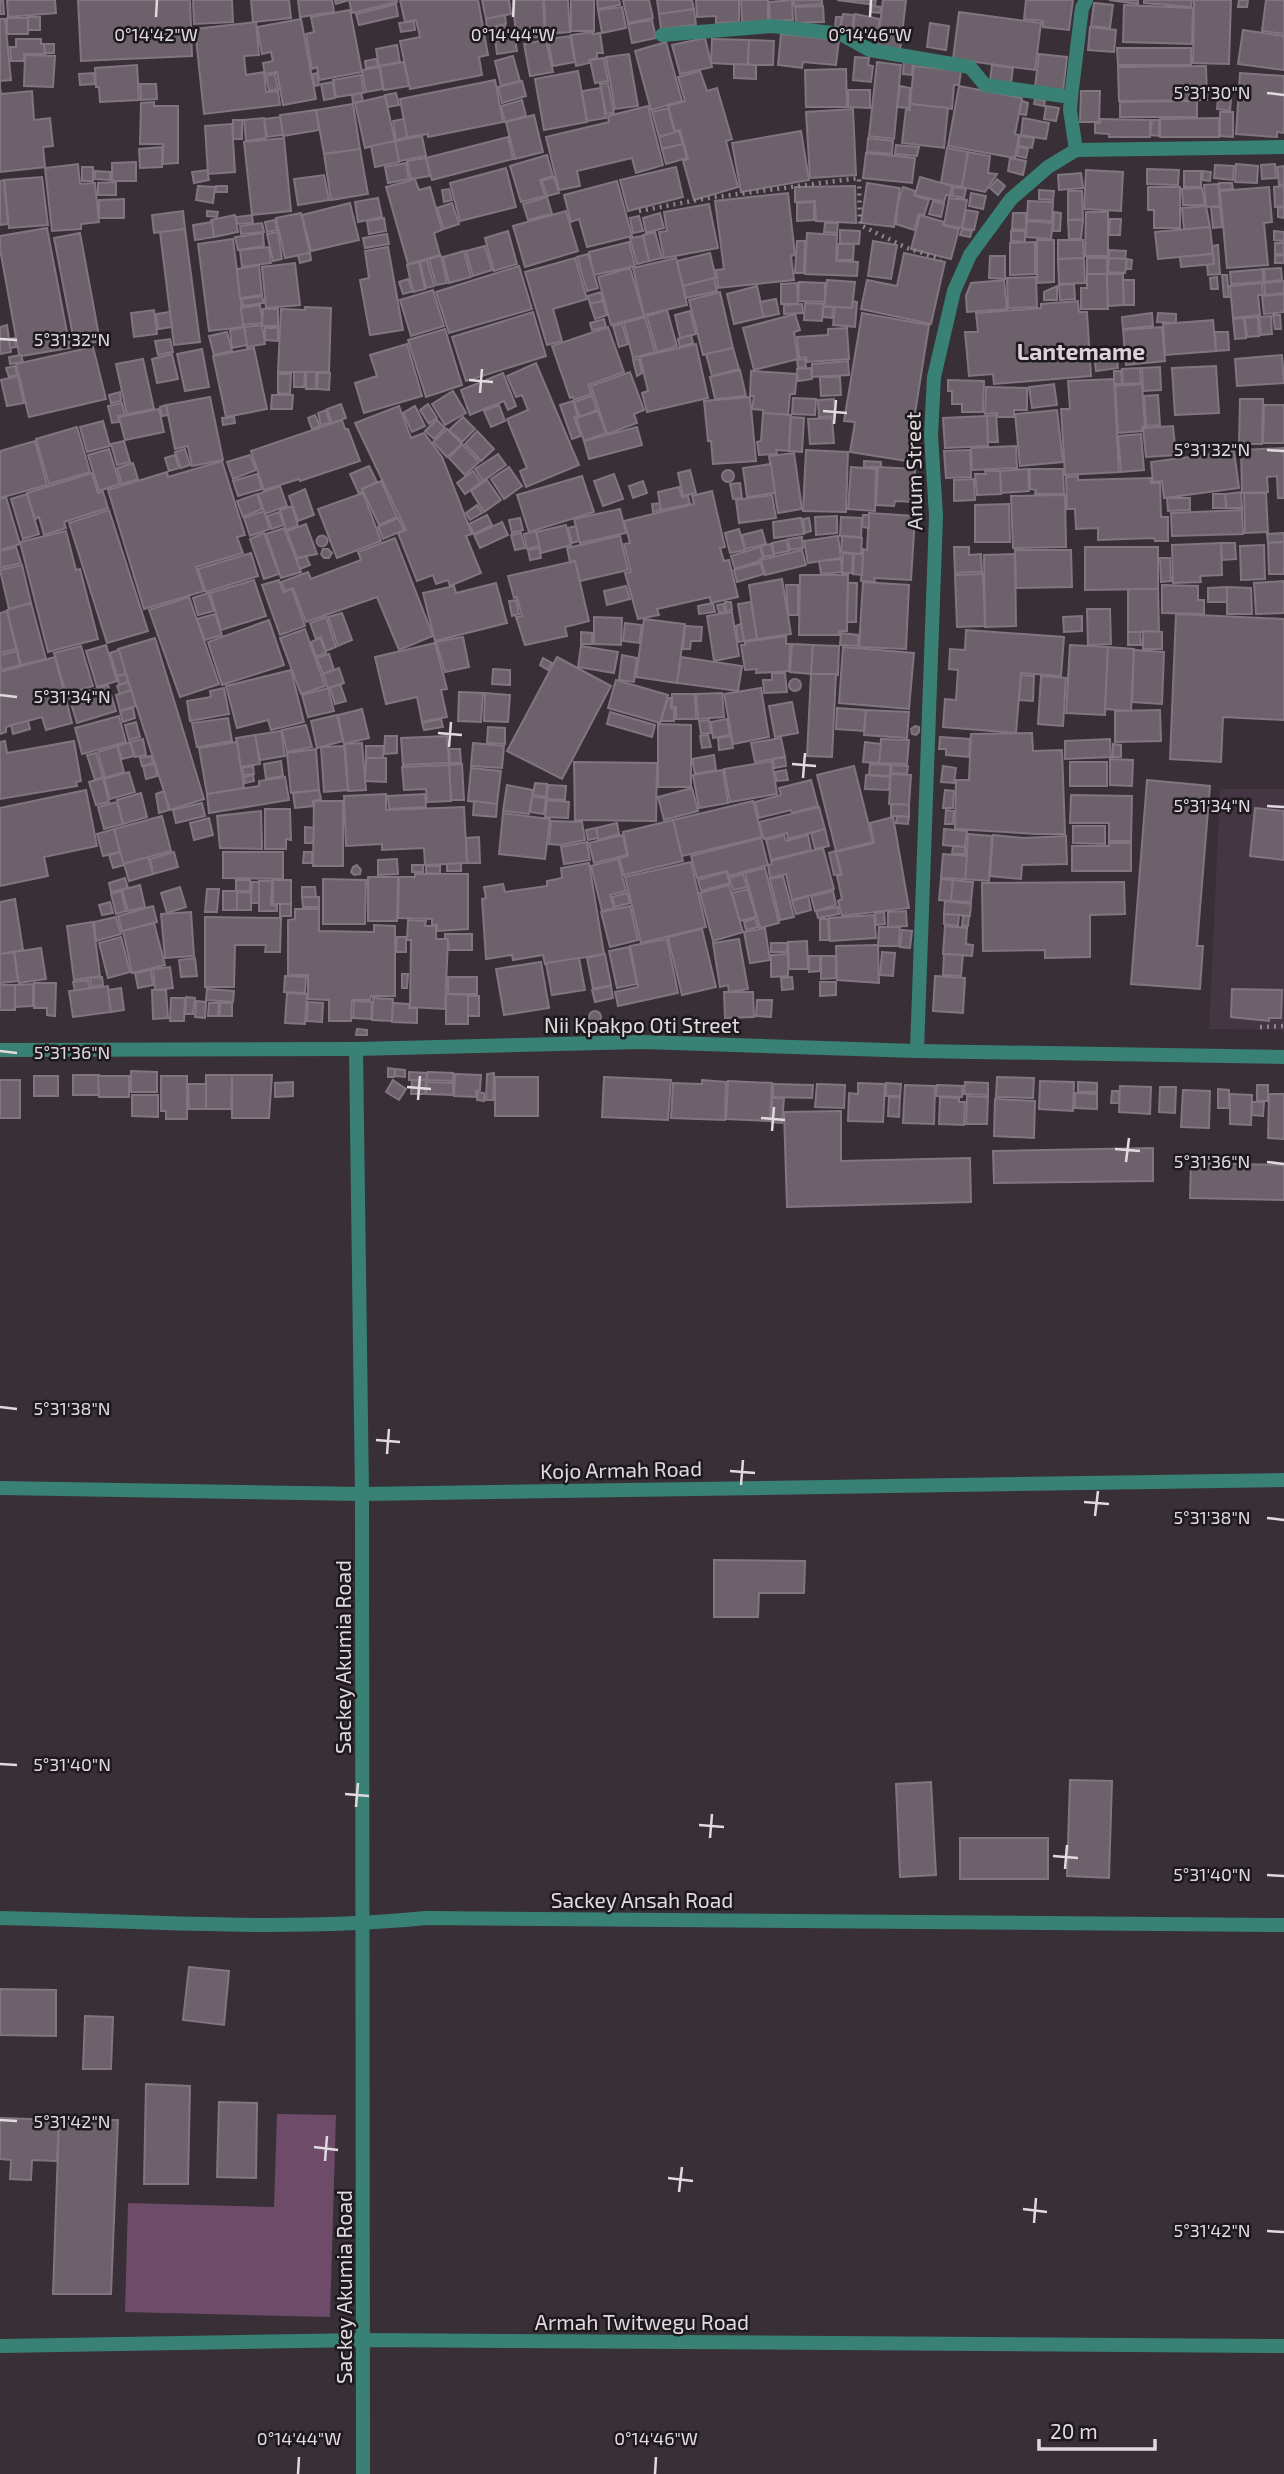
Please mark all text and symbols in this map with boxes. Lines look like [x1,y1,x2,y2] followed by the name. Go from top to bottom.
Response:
[114,23,198,45] text: 0°14'42"W
[471,23,555,45] text: 0°14'44"W
[828,23,912,45] text: 0°14'46"W
[1173,81,1251,103] text: 5°31'30"N
[34,328,110,350] text: 5°31'32"N
[1017,337,1145,365] district label: Lantemame
[899,411,927,531] street label: Anum Street
[1174,438,1250,460] text: 5°31'32"N
[33,685,111,707] text: 5°31'34"N
[1173,794,1251,816] text: 5°31'34"N
[544,1012,740,1037] street label: Nii Kpakpo Oti Street
[34,1041,110,1063] text: 5°31'36"N
[1174,1150,1250,1172] text: 5°31'36"N
[33,1397,111,1419] text: 5°31'38"N
[540,1455,702,1484] street label: Kojo Armah Road
[1173,1506,1251,1528] text: 5°31'38"N
[330,1560,355,1754] street label: Sackey Akumia Road
[33,1753,111,1775] text: 5°31'40"N
[1173,1863,1251,1885] text: 5°31'40"N
[551,1887,733,1912] street label: Sackey Ansah Road
[34,2110,111,2132] text: 5°31'42"N
[331,2190,356,2384] street label: Sackey Akumia Road
[1174,2219,1251,2241] text: 5°31'42"N
[535,2309,749,2334] street label: Armah Twitwegu Road
[1039,2408,1154,2452] scale bar
[1050,2418,1098,2443] text: 20 m
[257,2427,341,2449] text: 0°14'44"W
[614,2427,698,2449] text: 0°14'46"W

